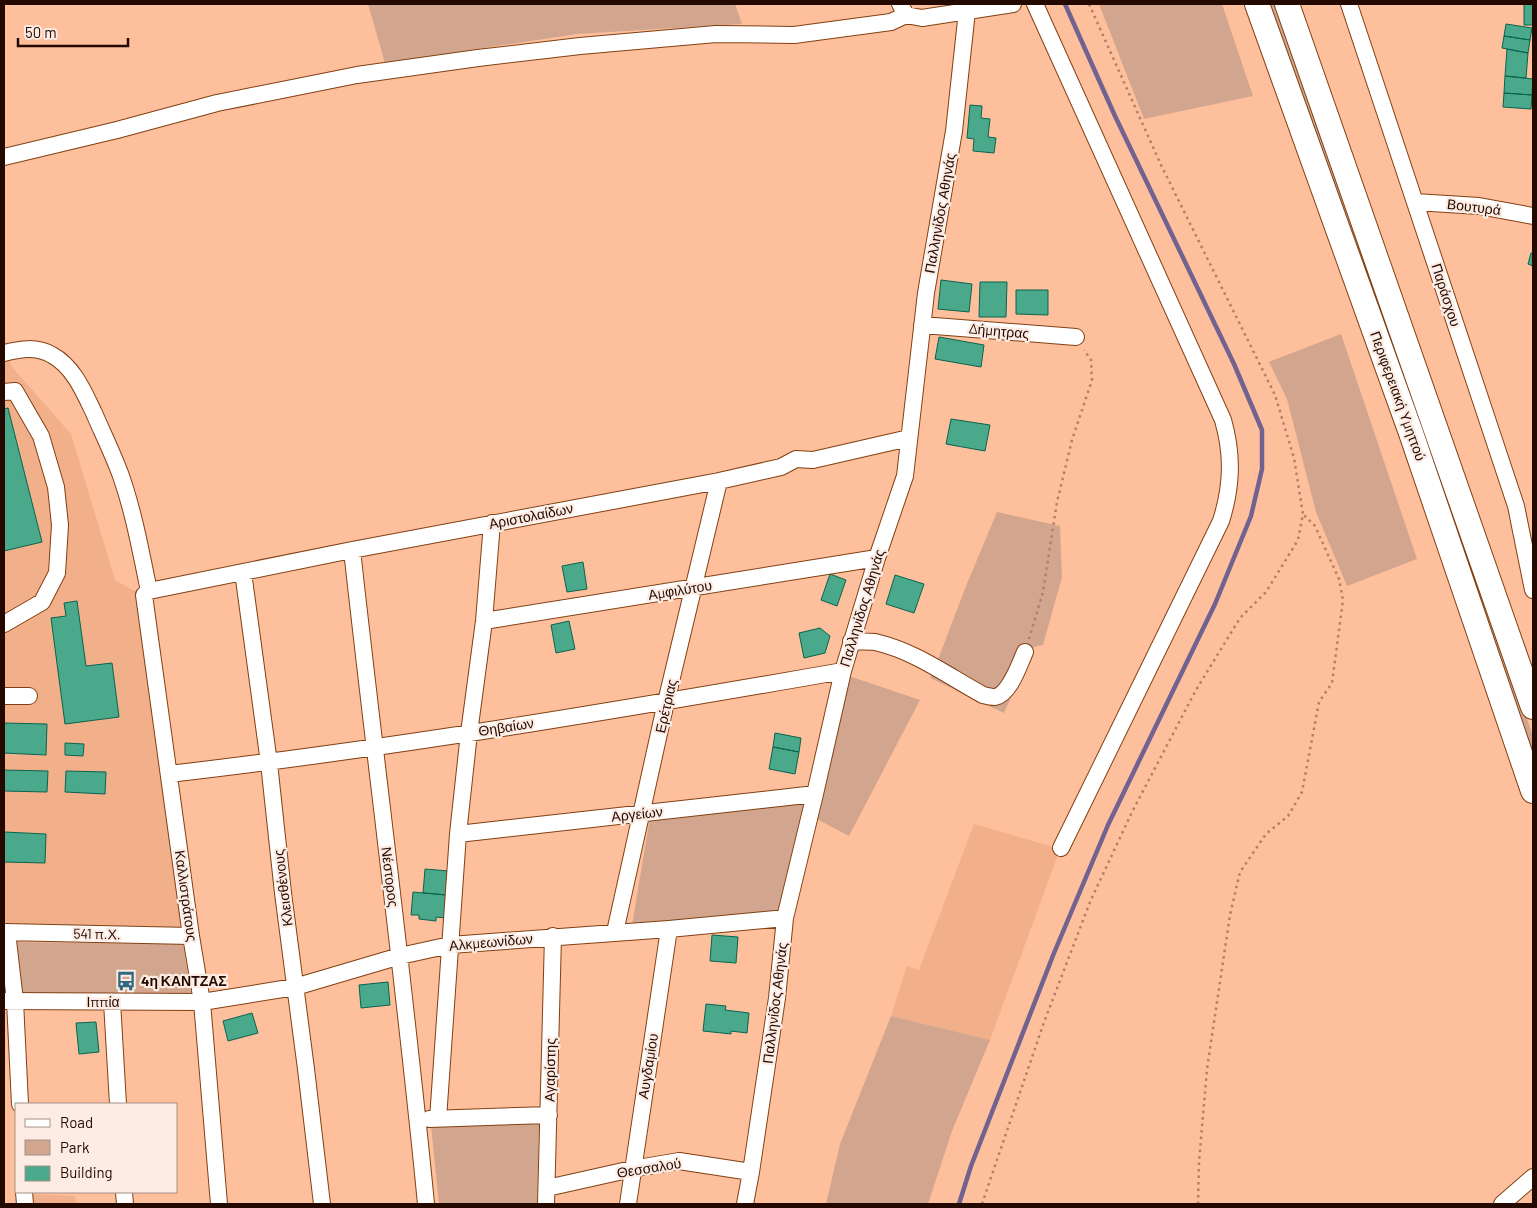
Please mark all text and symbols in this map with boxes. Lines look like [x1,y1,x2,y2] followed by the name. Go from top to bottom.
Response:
[18,15,128,47] scale bar
[25,23,57,41] text: 50 m
[921,151,959,274] street label: Παλληνίδος Αθηνάς
[1446,195,1502,218] street label: Βουτυρά
[1428,261,1465,329] street label: Παράσχου
[968,319,1030,342] street label: Δήμητρας
[1367,329,1430,463] street label: Περιφερειακή Υμηττού
[487,499,575,532] street label: Αριστολαίδων
[836,547,888,669] street label: Παλληνίδος Αθηνάς
[647,576,713,603] street label: Αμφιλύτου
[651,677,680,735] street label: Ερέτριας
[477,714,535,739] street label: Θηβαίων
[610,802,663,825] street label: Αργείων
[378,846,403,908] street label: Νέστορος
[269,848,296,928] street label: Κλεισθένους
[172,849,201,943] street label: Καλλιστράτους
[73,925,121,942] street label: 541 π.Χ.
[448,929,534,954] street label: Αλκμεωνίδων
[759,941,790,1065] street label: Παλληνίδος Αθηνάς
[115,970,137,992] bus stop icon: 4η ΚΑΝΤΖΑΣ
[141,972,227,989] place label: 4η ΚΑΝΤΖΑΣ
[86,993,120,1010] street label: Ιππία
[634,1032,661,1100] street label: Αυγδαμίου
[540,1038,559,1102] street label: Αγαρίστης
[15,1103,178,1193] legend
[60,1113,93,1131] text: Road
[60,1138,90,1156] text: Park
[616,1154,682,1181] street label: Θεσσαλού
[60,1163,113,1181] text: Building

